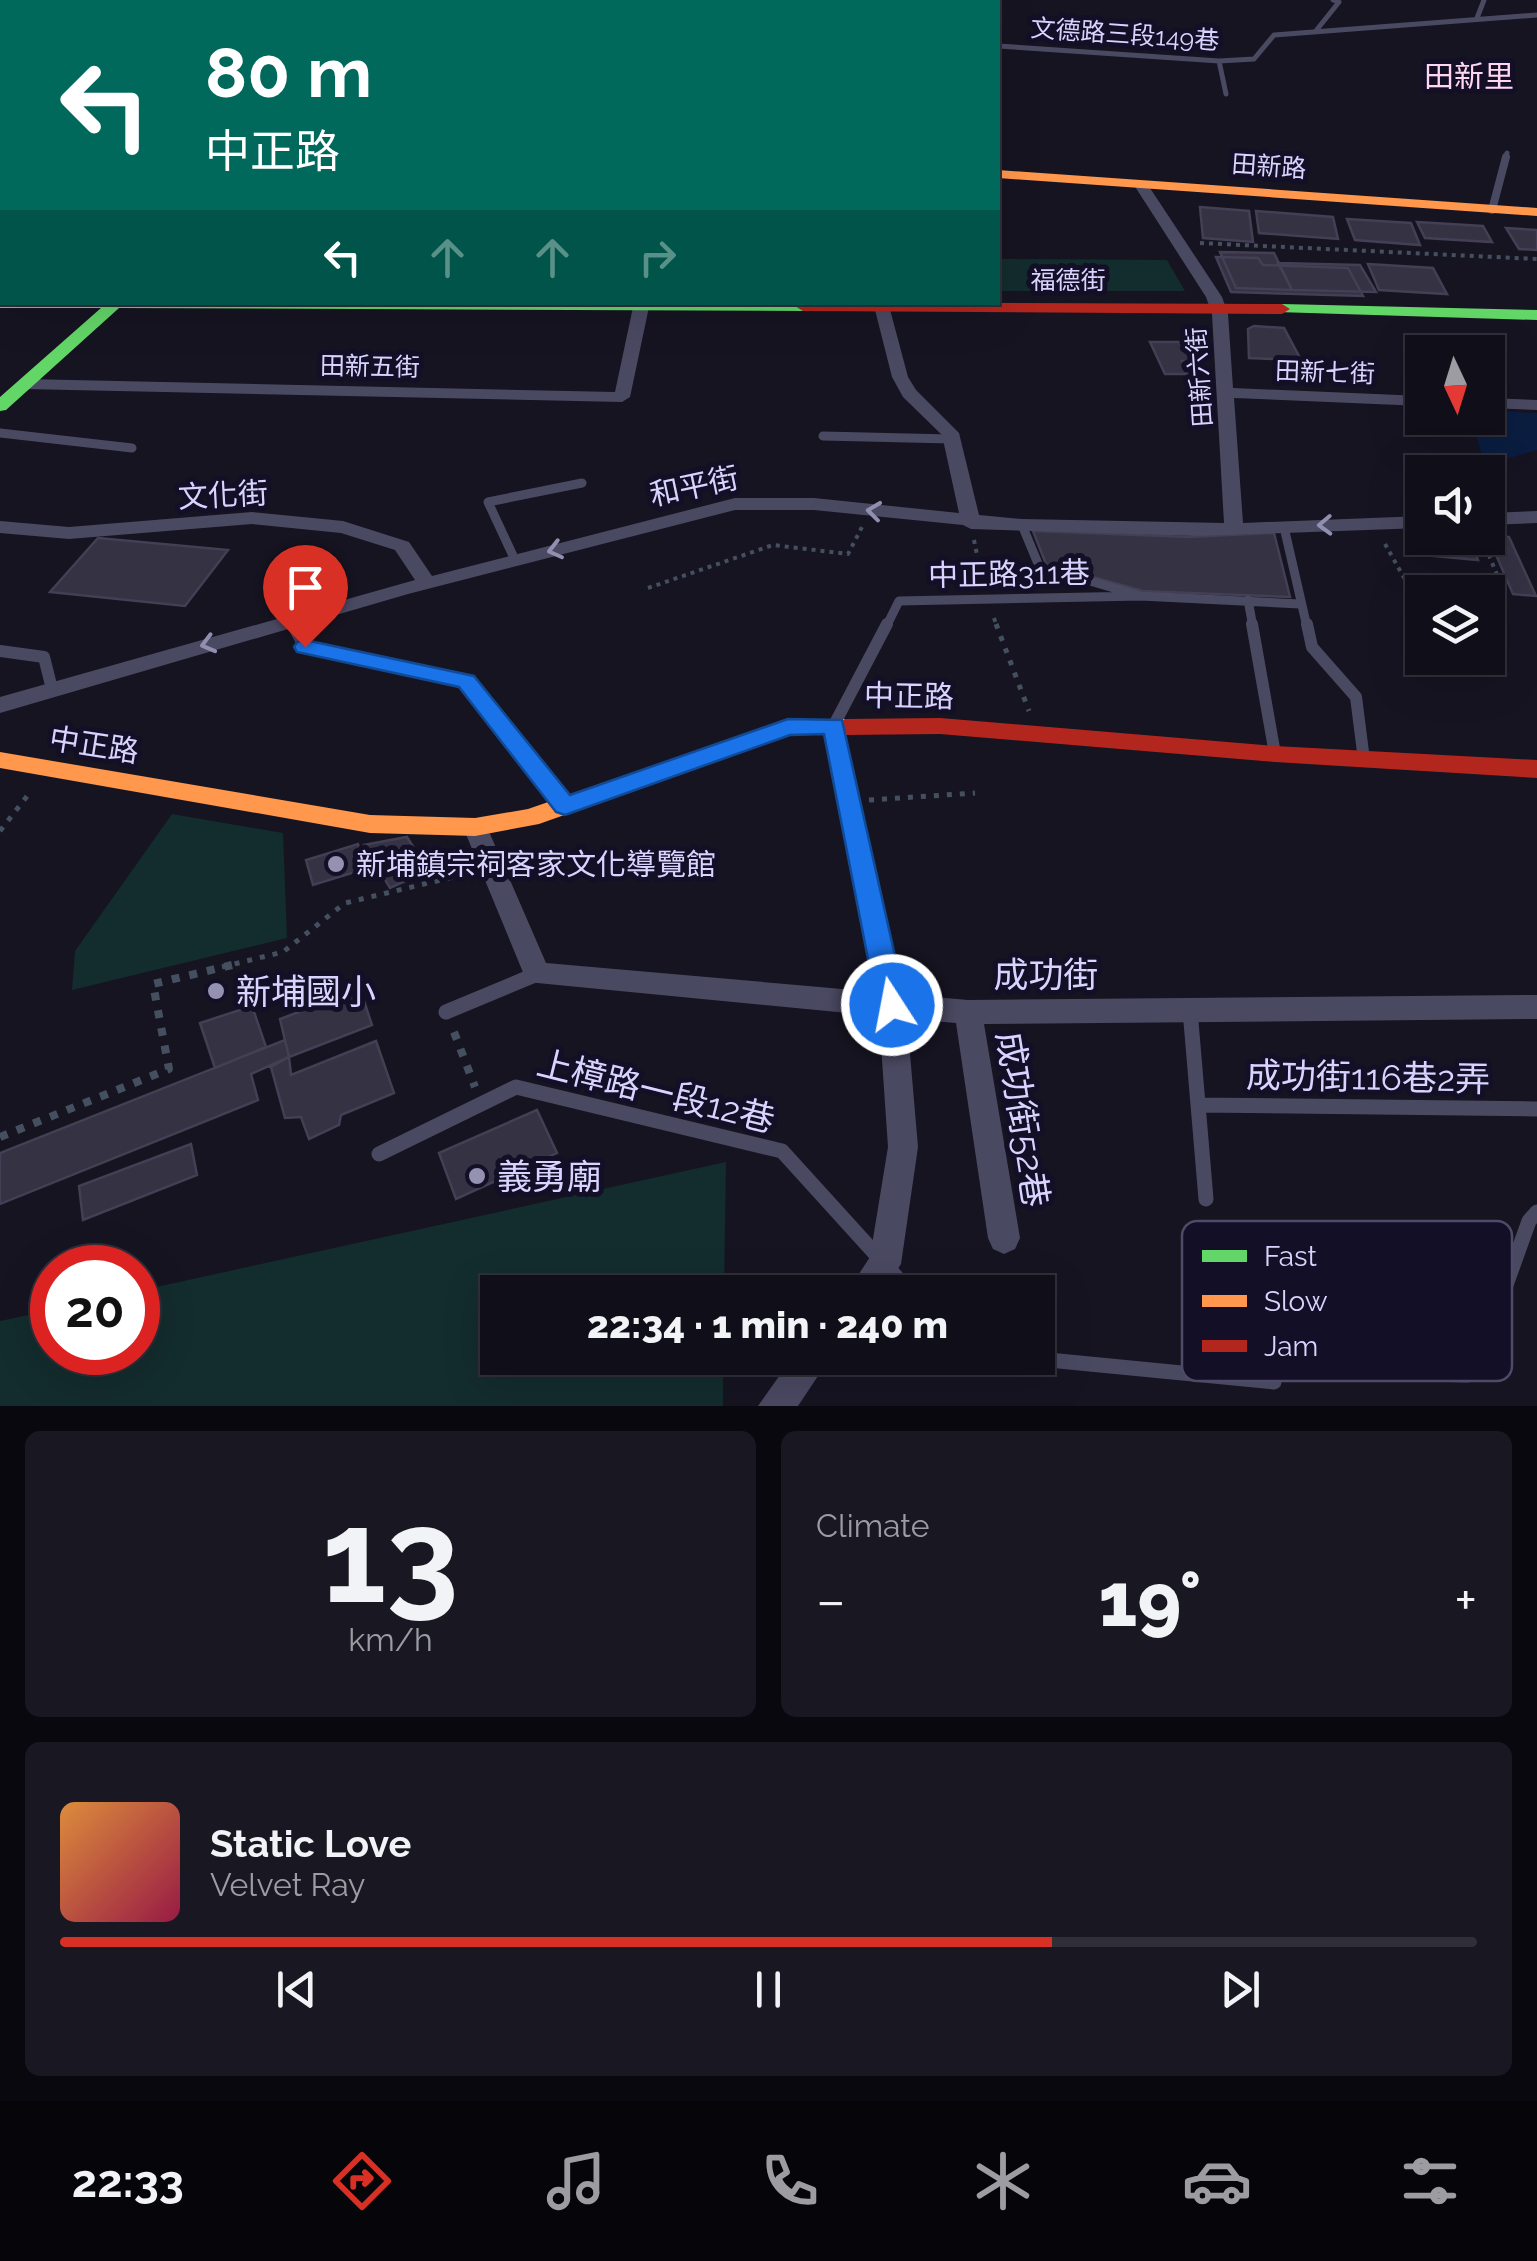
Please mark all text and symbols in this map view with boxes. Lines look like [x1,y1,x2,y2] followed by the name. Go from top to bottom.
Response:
[1030,12,1220,56] street label: 文德路三段149巷
[205,31,372,113] text: 80 m
[40,40,170,170] icon: left
[1424,59,1514,94] district label: 田新里
[205,125,340,178] text: 中正路
[1231,148,1307,184] street label: 田新路
[315,230,370,285] icon: left
[420,230,475,285] icon: ahead
[525,230,580,285] icon: ahead
[630,230,685,285] icon: right
[1030,265,1106,295] street label: 福德街
[1181,326,1217,428] street label: 田新六街
[1405,335,1505,435] north arrow
[1405,335,1505,675] map controls
[320,350,420,382] street label: 田新五街
[1274,355,1376,389] street label: 田新七街
[1405,455,1505,555] button: sound
[646,460,742,512] street label: 和平街
[177,475,269,515] street label: 文化街
[866,501,882,522] one-way arrow
[1317,515,1333,536] one-way arrow
[547,538,564,559] one-way arrow
[263,545,348,648] pin
[928,555,1090,593] street label: 中正路311巷
[278,560,333,615] icon: arrive
[1405,575,1505,675] button: layers
[199,632,217,653] one-way arrow
[864,678,954,714] street label: 中正路
[47,721,141,769] street label: 中正路
[356,847,716,882] place label: 新埔鎮宗祠客家文化導覽館
[325,853,347,875] marker: 新埔鎮宗祠客家文化導覽館
[840,953,944,1057] position arrow
[993,954,1099,995] street label: 成功街
[236,971,376,1012] place label: 新埔國小
[205,980,227,1002] marker: 新埔國小
[989,1028,1057,1210] street label: 成功街52巷
[533,1042,779,1140] street label: 上樟路一段12巷
[1246,1054,1490,1100] street label: 成功街116巷2弄
[497,1156,602,1197] place label: 義勇廟
[466,1165,488,1187] marker: 義勇廟
[1182,1221,1512,1381] legend
[1264,1240,1317,1273] text: Fast
[30,1245,160,1375] speed limit sign: 20
[1264,1285,1328,1318] text: Slow
[587,1302,948,1347] text: 22:34 · 1 min · 240 m
[1264,1330,1318,1363] text: Jam
[322,1480,459,1632] text: 13
[816,1507,930,1544] text: Climate
[1098,1555,1201,1644] text: 19°
[816,1568,846,1633] text: −
[1454,1568,1477,1633] text: +
[348,1621,433,1658] text: km/h
[210,1821,411,1866] text: Static Love
[210,1866,365,1903] text: Velvet Ray
[269,1962,324,2017] icon: previous
[741,1962,796,2017] icon: pause
[1213,1962,1268,2017] icon: next
[327,2146,397,2216] icon: directions
[541,2146,611,2216] icon: music
[755,2146,825,2216] icon: phone
[968,2146,1038,2216] icon: climate
[1182,2146,1252,2216] icon: car
[1395,2146,1465,2216] icon: filters
[72,2155,184,2208] text: 22:33

